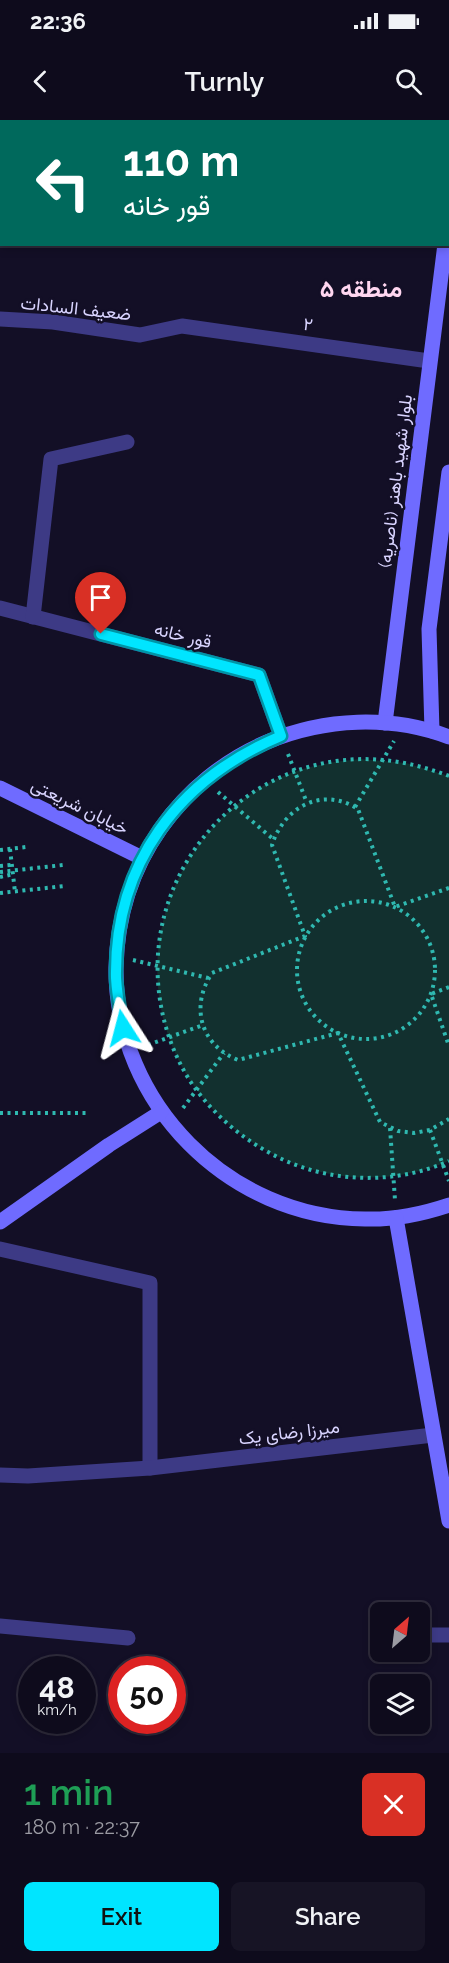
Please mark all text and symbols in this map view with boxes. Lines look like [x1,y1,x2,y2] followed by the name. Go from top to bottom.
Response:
[30,8,86,34] text: 22:36
[24,65,57,98] icon: back
[392,65,425,98] icon: search
[185,66,264,97] text: Turnly
[123,137,239,186] text: 110 m
[24,144,102,222] icon: left
[123,190,210,221] text: قور خانه
[320,274,402,303] district label: منطقه ۵
[20,292,132,324] street label: ضعیف السادات
[302,313,314,335] street label: ۲
[374,393,417,569] street label: بلوار شهید باهنر (ناصریه)
[75,572,126,634] pin
[84,581,117,614] icon: arrive
[152,618,214,653] street label: قور خانه
[28,773,132,839] street label: خیابان شریعتی
[91,996,155,1060] position arrow
[237,1415,341,1450] street label: میرزا رضای یک
[370,1602,430,1662] north arrow
[370,1602,430,1734] map controls
[108,1656,186,1734] speed limit sign: 50
[39,1670,75,1705] text: 48
[370,1674,430,1734] button: layers
[37,1701,77,1719] text: km/h
[24,1771,113,1813] text: 1 min
[362,1773,425,1836] button: close
[24,1815,140,1839] text: 180 m · 22:37
[24,1882,219,1951] button: Exit
[231,1882,425,1951] button: Share

